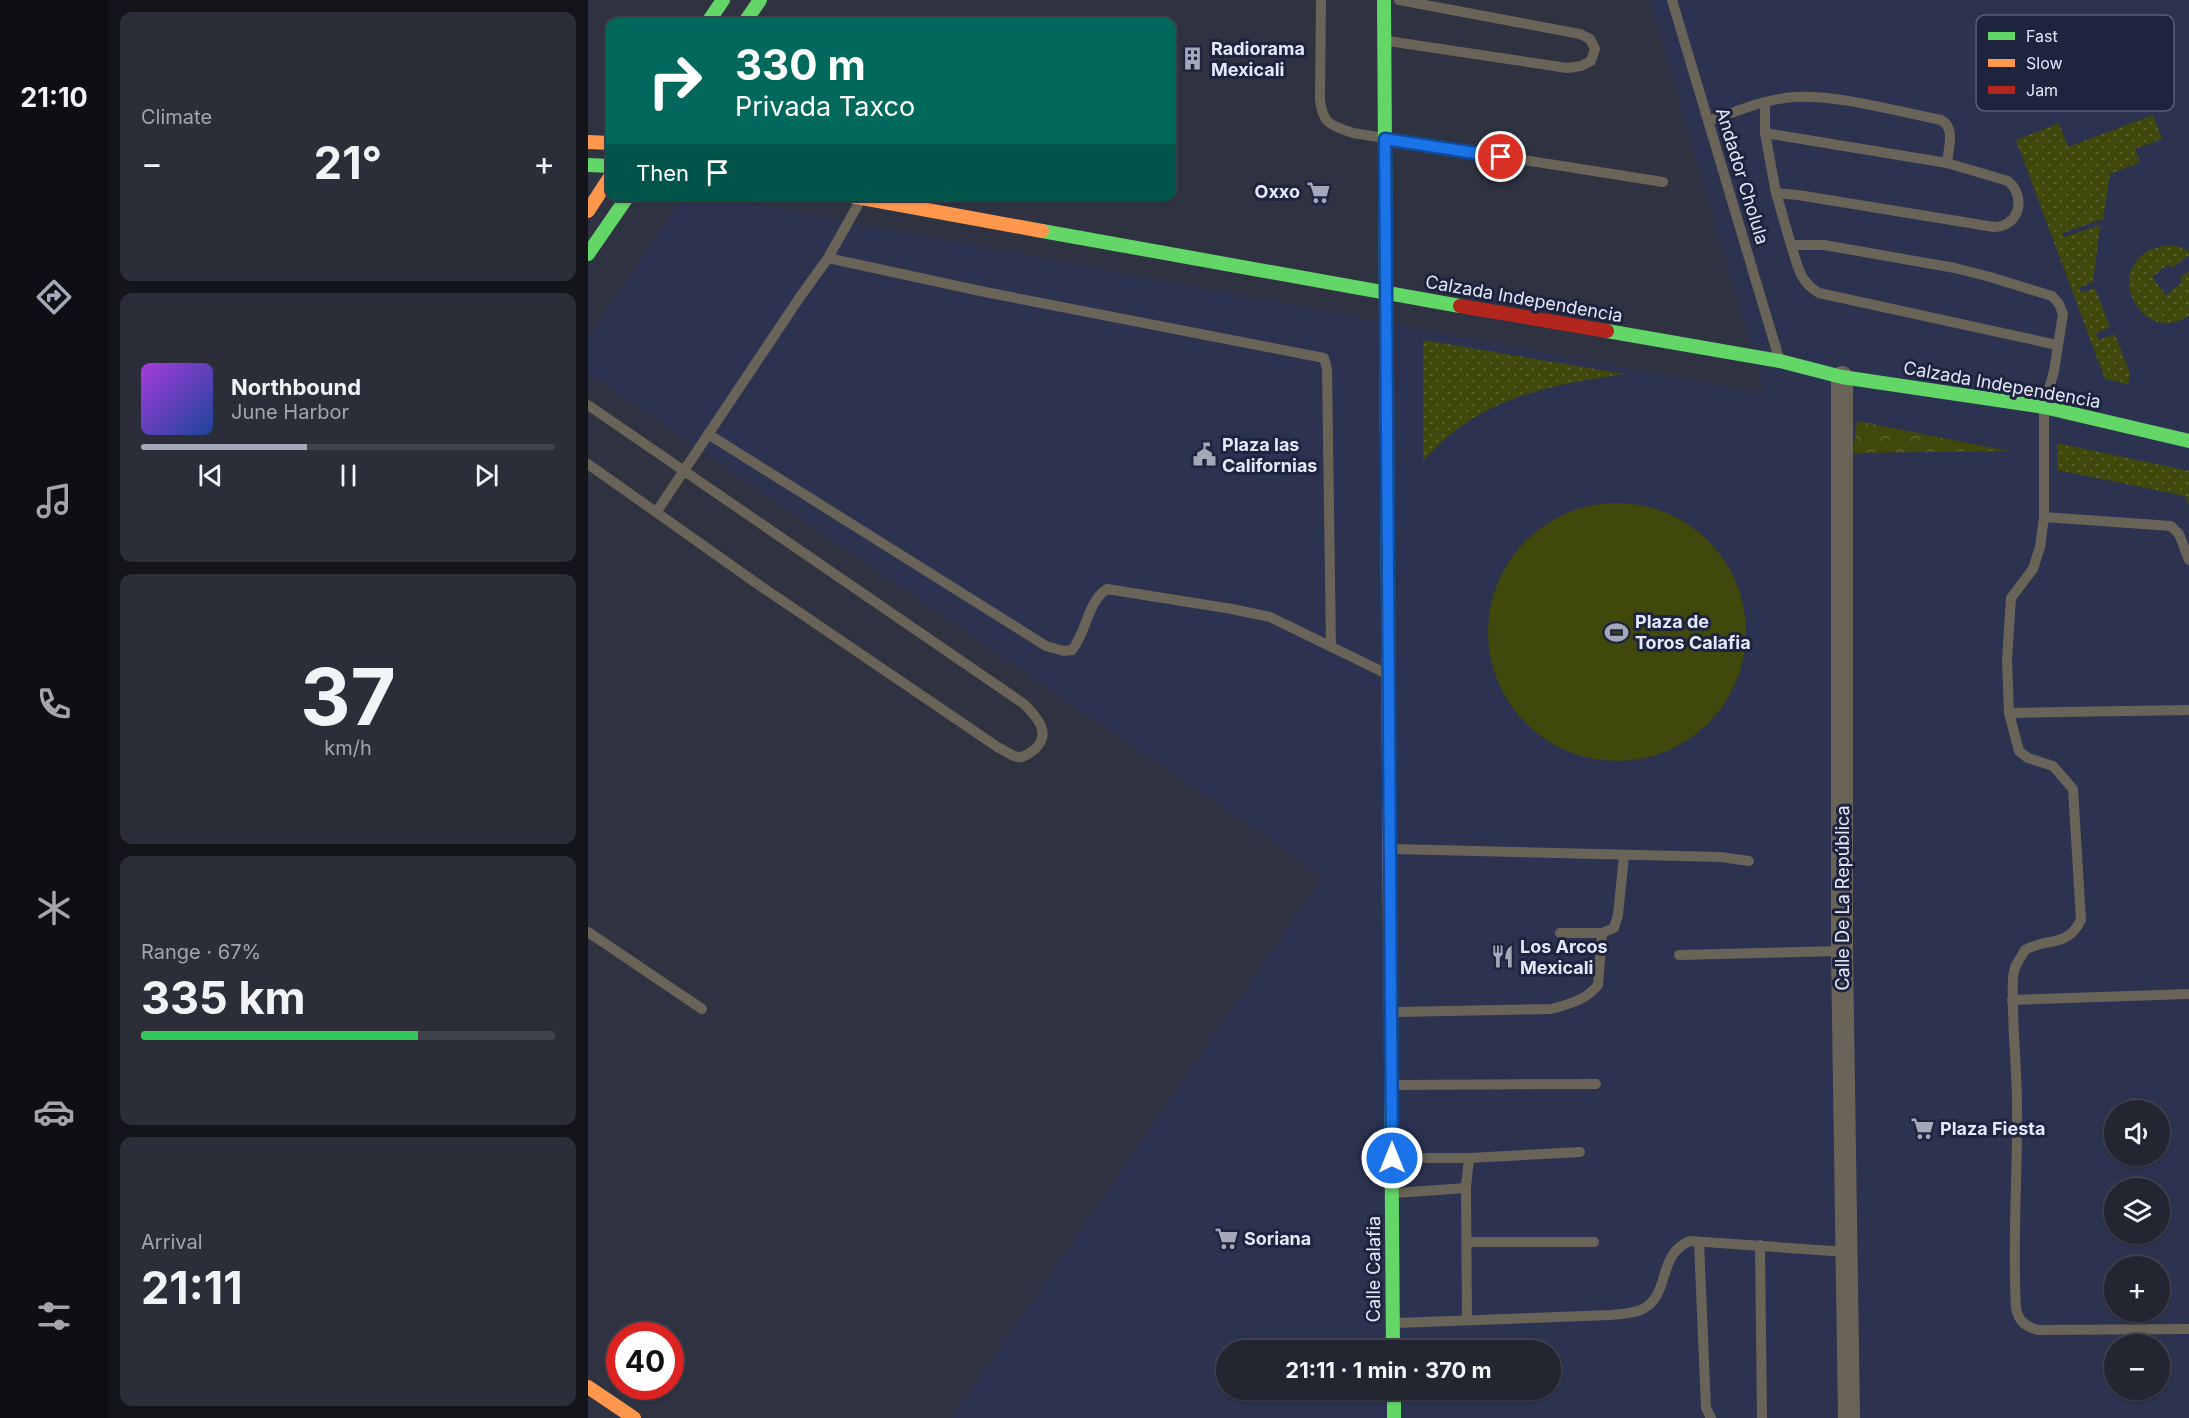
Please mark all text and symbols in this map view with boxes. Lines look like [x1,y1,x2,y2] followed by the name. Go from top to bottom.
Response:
[1976,15,2174,111] legend
[2026,26,2058,46] text: Fast
[1211,38,1305,80] place label: Radiorama Mexicali
[735,39,866,90] text: 330 m
[636,42,714,120] icon: right
[1180,46,1206,72] building icon: Radiorama Mexicali
[2026,53,2063,73] text: Slow
[2026,80,2058,100] text: Jam
[20,81,88,114] text: 21:10
[735,90,915,123] text: Privada Taxco
[141,105,212,129] text: Climate
[1712,105,1773,247] street label: Andador Cholula
[1475,131,1526,182] pin
[314,135,382,190] text: 21°
[1484,140,1517,173] icon: arrive
[141,143,163,183] text: −
[533,143,555,183] text: +
[701,156,734,189] icon: arrive
[636,160,689,186] text: Then
[1305,179,1331,205] supermarket icon: Oxxo
[1255,181,1300,202] place label: Oxxo
[1424,271,1624,326] street label: Calzada Independencia
[33,276,75,318] icon: directions
[1902,357,2102,412] street label: Calzada Independencia
[231,374,361,400] text: Northbound
[231,400,349,424] text: June Harbor
[1222,434,1317,476] place label: Plaza las Californias
[1191,442,1217,468] public building icon: Plaza las Californias
[194,459,227,492] icon: previous
[332,459,365,492] icon: pause
[470,459,503,492] icon: next
[33,480,75,522] icon: music
[1635,611,1751,653] place label: Plaza de Toros Calafia
[1604,619,1630,645] sports icon: Plaza de Toros Calafia
[300,649,396,744] text: 37
[33,683,75,725] icon: phone
[324,736,372,760] text: km/h
[1832,805,1853,991] street label: Calle De La República
[33,887,75,929] icon: climate
[1520,936,1608,978] place label: Los Arcos Mexicali
[141,940,261,964] text: Range · 67%
[1489,944,1515,970] restaurant icon: Los Arcos Mexicali
[141,970,306,1025] text: 335 km
[33,1091,75,1133] icon: car
[2104,1100,2170,1400] map controls
[2104,1100,2170,1166] button: sound
[1909,1116,1935,1142] supermarket icon: Plaza Fiesta
[1940,1118,2045,1139] place label: Plaza Fiesta
[1360,1126,1424,1190] position arrow
[2104,1178,2170,1244] button: layers
[1363,1216,1384,1322] street label: Calle Calafia
[1213,1226,1239,1252] supermarket icon: Soriana
[1244,1228,1311,1249] place label: Soriana
[141,1230,203,1254] text: Arrival
[2104,1256,2170,1322] button: +
[141,1260,243,1315] text: 21:11
[33,1295,75,1337] icon: filters
[606,1322,684,1400] speed limit sign: 40
[2104,1334,2170,1400] button: −
[1285,1357,1492,1383] text: 21:11 · 1 min · 370 m

